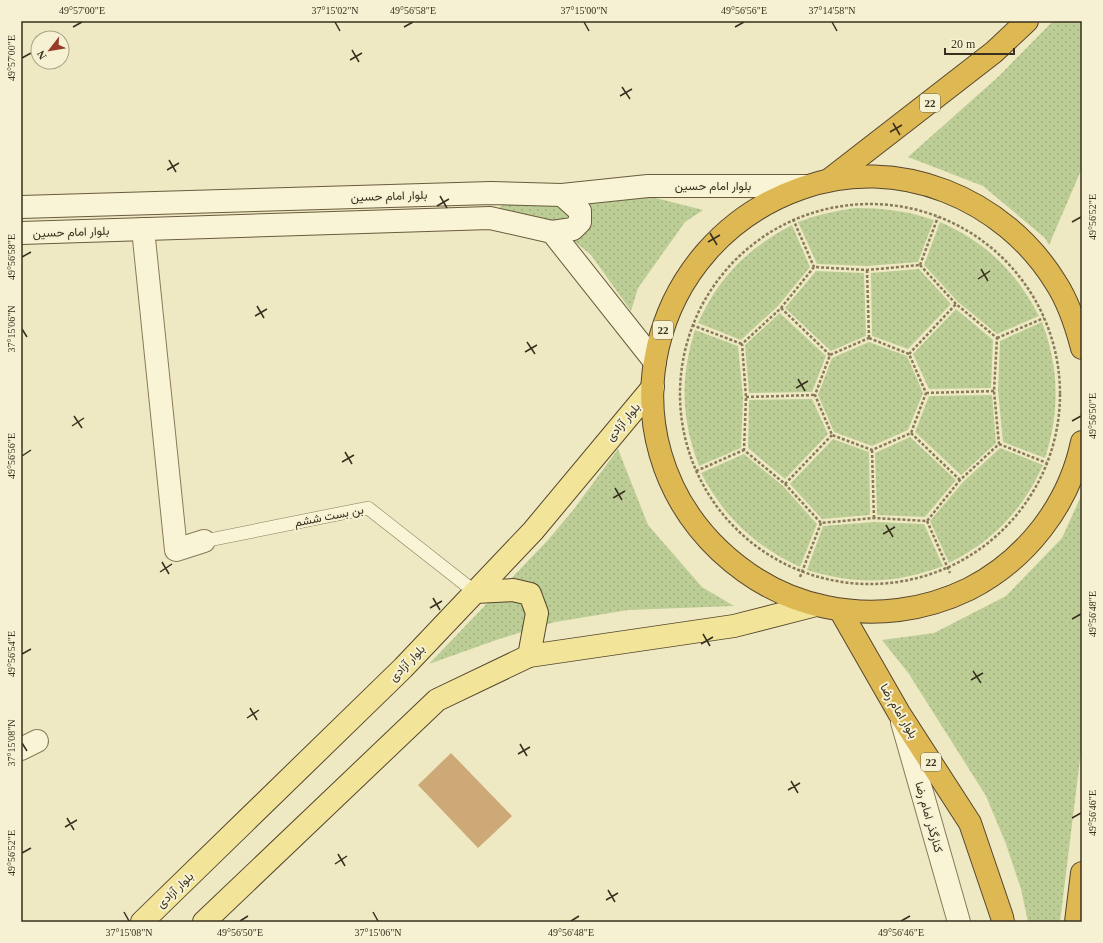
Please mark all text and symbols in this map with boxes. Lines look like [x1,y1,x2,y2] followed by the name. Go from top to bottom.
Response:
[59,5,105,16] text: 49°57'00"E
[311,5,359,16] text: 37°15'02"N
[390,5,436,16] text: 49°56'58"E
[560,5,608,16] text: 37°15'00"N
[721,5,767,16] text: 49°56'56"E
[808,5,856,16] text: 37°14'58"N
[30,30,70,70] north arrow
[945,30,1014,56] scale bar
[6,35,17,81] text: 49°57'00"E
[951,37,976,51] text: 20 m
[34,49,49,62] text: N
[920,94,940,112] road number: 22
[675,179,751,194] street label: بلوار امام حسین
[350,188,428,205] street label: بلوار امام حسین
[1087,194,1098,240] text: 49°56'52"E
[32,224,110,241] street label: بلوار امام حسین
[6,234,17,280] text: 49°56'58"E
[6,305,17,353] text: 37°15'06"N
[653,321,673,339] road number: 22
[1087,393,1098,439] text: 49°56'50"E
[603,400,644,445] street label: بلوار آزادی
[6,433,17,479] text: 49°56'56"E
[293,502,365,531] street label: بن بست ششم
[1087,591,1098,637] text: 49°56'48"E
[6,631,17,677] text: 49°56'54"E
[386,642,429,685] street label: بلوار آزادی
[876,681,921,741] street label: بلوار امام رضا
[6,719,17,767] text: 37°15'08"N
[921,753,941,771] road number: 22
[911,780,946,854] street label: کنارگذر امام رضا
[1087,790,1098,836] text: 49°56'46"E
[6,830,17,876] text: 49°56'52"E
[154,869,197,912] street label: بلوار آزادی
[105,927,153,938] text: 37°15'08"N
[217,927,263,938] text: 49°56'50"E
[354,927,402,938] text: 37°15'06"N
[548,927,594,938] text: 49°56'48"E
[878,927,924,938] text: 49°56'46"E

